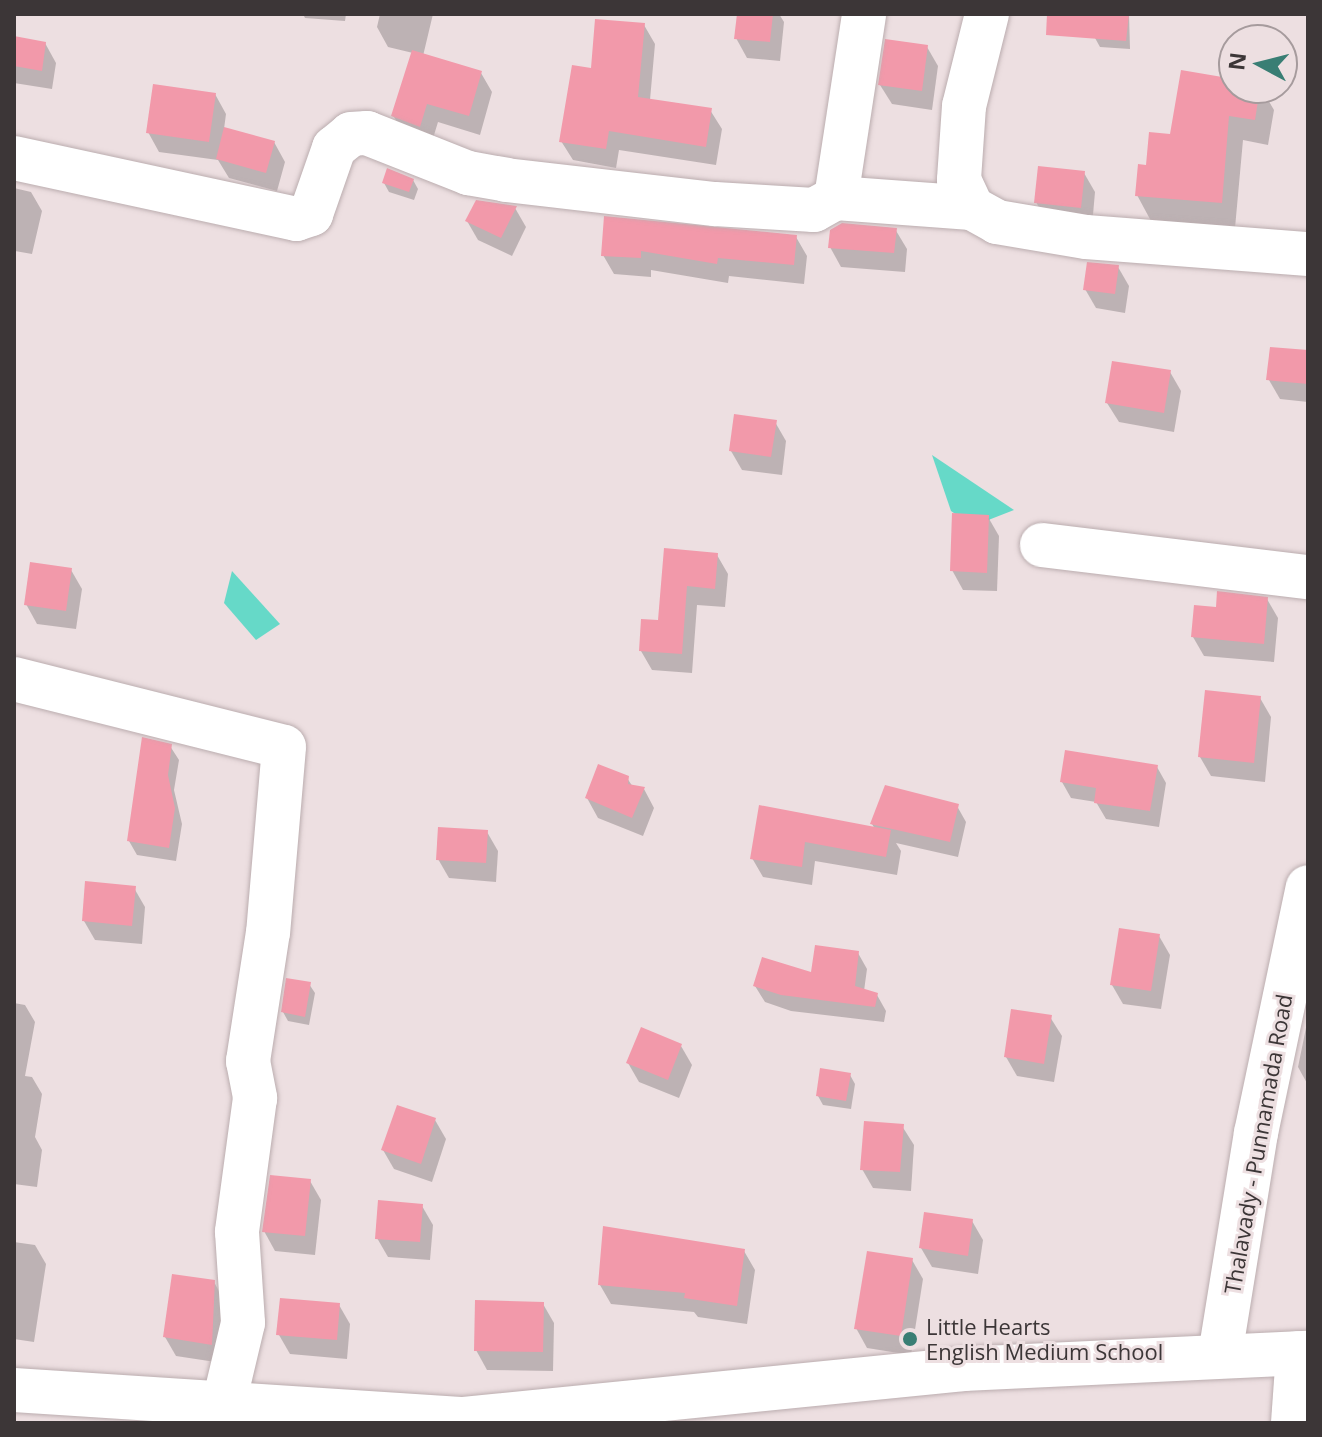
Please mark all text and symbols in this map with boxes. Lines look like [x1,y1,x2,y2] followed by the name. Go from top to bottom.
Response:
[1218,24,1298,104] north arrow
[1220,51,1252,72] text: N
[1219,992,1297,1296] street label: Thalavady - Punnamada Road
[926,1313,1163,1364] place label: Little Hearts English Medium School
[901,1330,919,1348] marker: Little Hearts English Medium School

